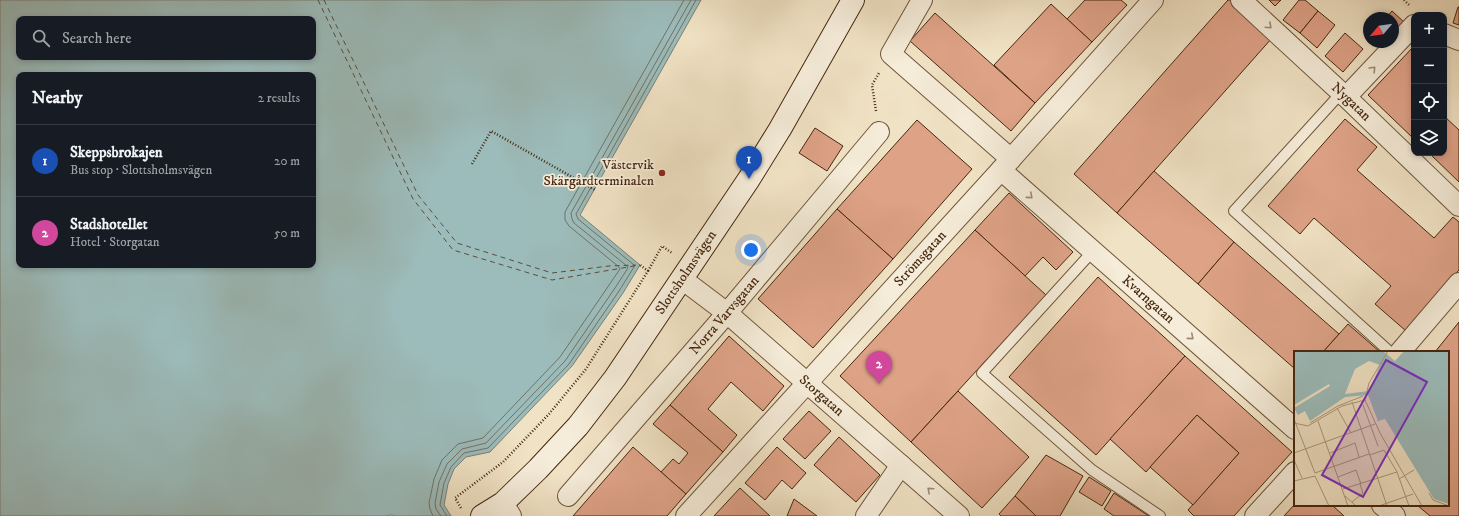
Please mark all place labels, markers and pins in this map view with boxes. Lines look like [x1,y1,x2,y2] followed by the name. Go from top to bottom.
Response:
[736,146,762,179] pin: 1
[544,156,655,190] place label: Västervik Skärgårdterminalen
[657,168,667,178] marker: Västervik Skärgårdterminalen
[866,351,892,384] pin: 2

